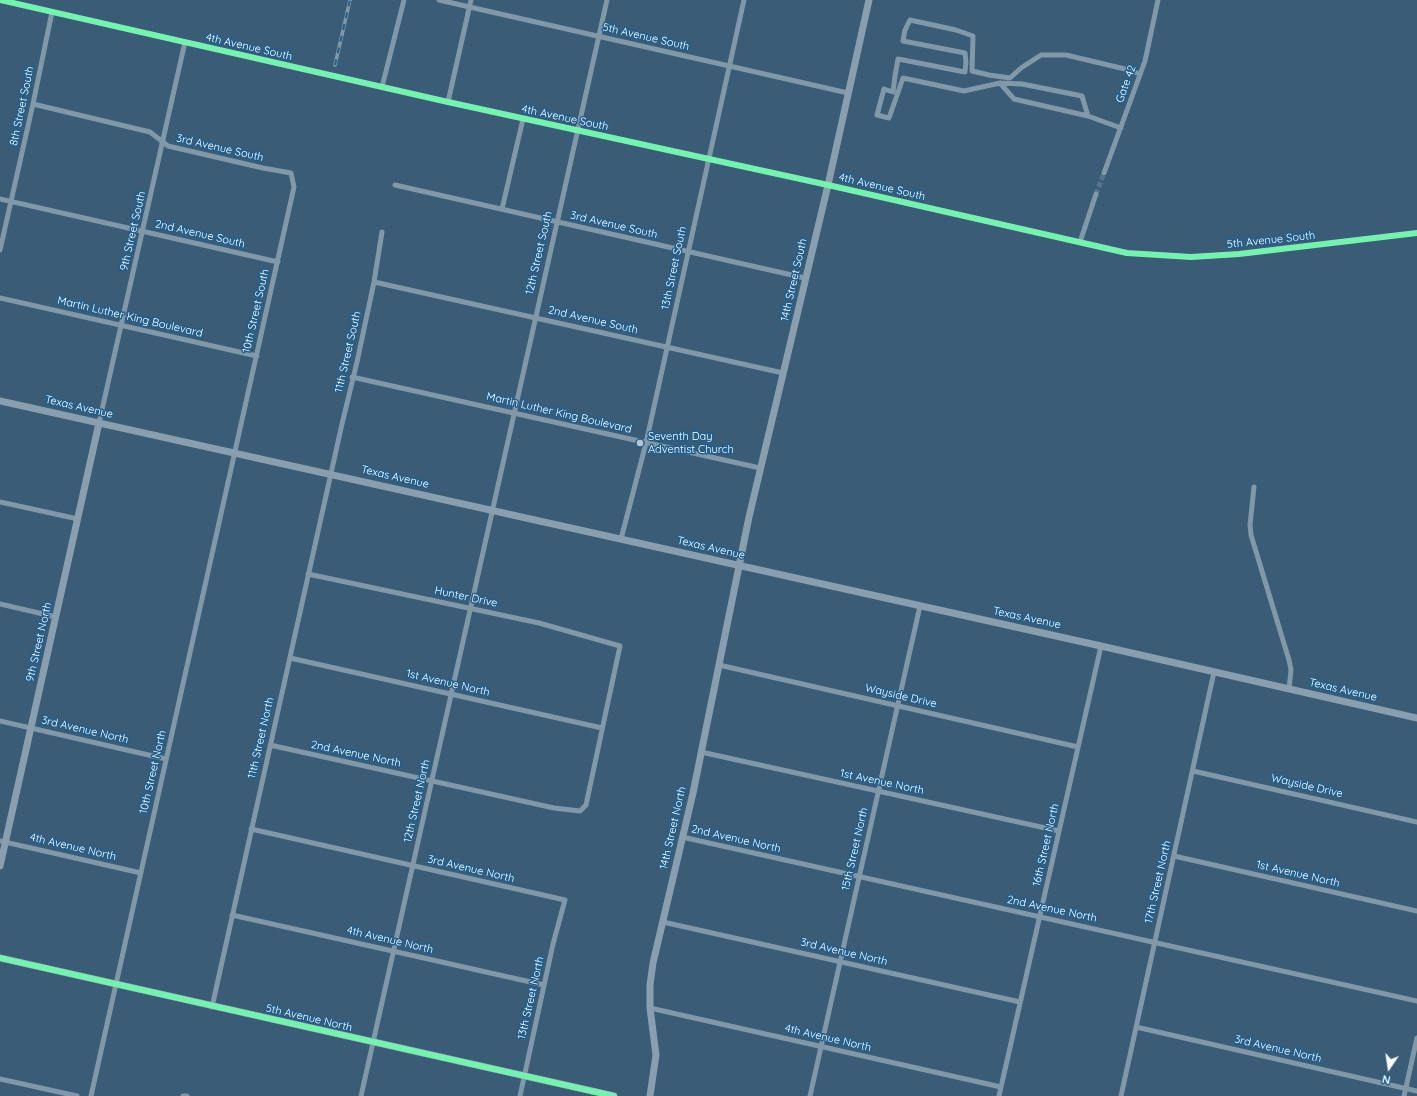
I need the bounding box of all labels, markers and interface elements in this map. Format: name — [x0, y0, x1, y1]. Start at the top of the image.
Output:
street label: 5th Avenue South — [601, 21, 691, 53]
street label: 4th Avenue South — [204, 31, 294, 63]
street label: Gate 42 — [1113, 63, 1139, 105]
street label: 8th Street South — [7, 65, 37, 147]
street label: 4th Avenue South — [520, 102, 610, 134]
street label: 3rd Avenue South — [175, 132, 265, 164]
street label: 4th Avenue South — [837, 171, 927, 203]
street label: 9th Street South — [117, 190, 149, 272]
street label: 3rd Avenue South — [569, 209, 659, 241]
street label: 12th Street South — [523, 210, 555, 296]
street label: 2nd Avenue South — [154, 217, 246, 251]
street label: 13th Street South — [659, 225, 689, 311]
street label: 5th Avenue South — [1226, 229, 1316, 251]
street label: 14th Street South — [778, 237, 810, 323]
street label: 10th Street South — [240, 268, 272, 354]
street label: Martin Luther King Boulevard — [56, 294, 204, 340]
street label: 2nd Avenue South — [547, 303, 639, 337]
street label: 11th Street South — [332, 310, 364, 394]
street label: Martin Luther King Boulevard — [485, 390, 633, 436]
street label: Texas Avenue — [44, 393, 114, 421]
place label: Seventh Day Adventist Church — [648, 430, 734, 456]
marker: Seventh Day Adventist Church — [635, 438, 645, 448]
street label: Texas Avenue — [360, 463, 430, 491]
street label: Texas Avenue — [676, 534, 746, 562]
street label: Hunter Drive — [433, 584, 499, 610]
street label: 9th Street North — [23, 601, 55, 683]
street label: Texas Avenue — [992, 604, 1062, 632]
street label: 1st Avenue North — [405, 667, 491, 699]
street label: Texas Avenue — [1308, 676, 1378, 704]
street label: Wayside Drive — [864, 681, 938, 711]
street label: 11th Street North — [245, 696, 277, 780]
street label: 3rd Avenue North — [40, 714, 130, 746]
street label: 10th Street North — [137, 729, 169, 815]
street label: 2nd Avenue North — [310, 738, 402, 770]
street label: 12th Street North — [401, 758, 433, 844]
street label: 1st Avenue North — [839, 767, 925, 797]
street label: Wayside Drive — [1270, 771, 1344, 801]
street label: 14th Street North — [657, 785, 689, 871]
street label: 16th Street North — [1030, 802, 1062, 888]
street label: 15th Street North — [839, 806, 871, 892]
street label: 2nd Avenue North — [690, 822, 782, 856]
street label: 4th Avenue North — [29, 831, 117, 863]
street label: 17th Street North — [1142, 839, 1174, 925]
street label: 3rd Avenue North — [426, 853, 516, 885]
street label: 1st Avenue North — [1255, 858, 1341, 890]
street label: 2nd Avenue North — [1006, 893, 1098, 925]
street label: 4th Avenue North — [346, 924, 434, 956]
street label: 3rd Avenue North — [799, 936, 889, 968]
street label: 13th Street North — [515, 955, 547, 1041]
street label: 5th Avenue North — [264, 1002, 354, 1034]
street label: 4th Avenue North — [784, 1022, 872, 1054]
street label: 3rd Avenue North — [1233, 1033, 1323, 1065]
north arrow — [1369, 1048, 1409, 1088]
text: N — [1381, 1072, 1392, 1087]

